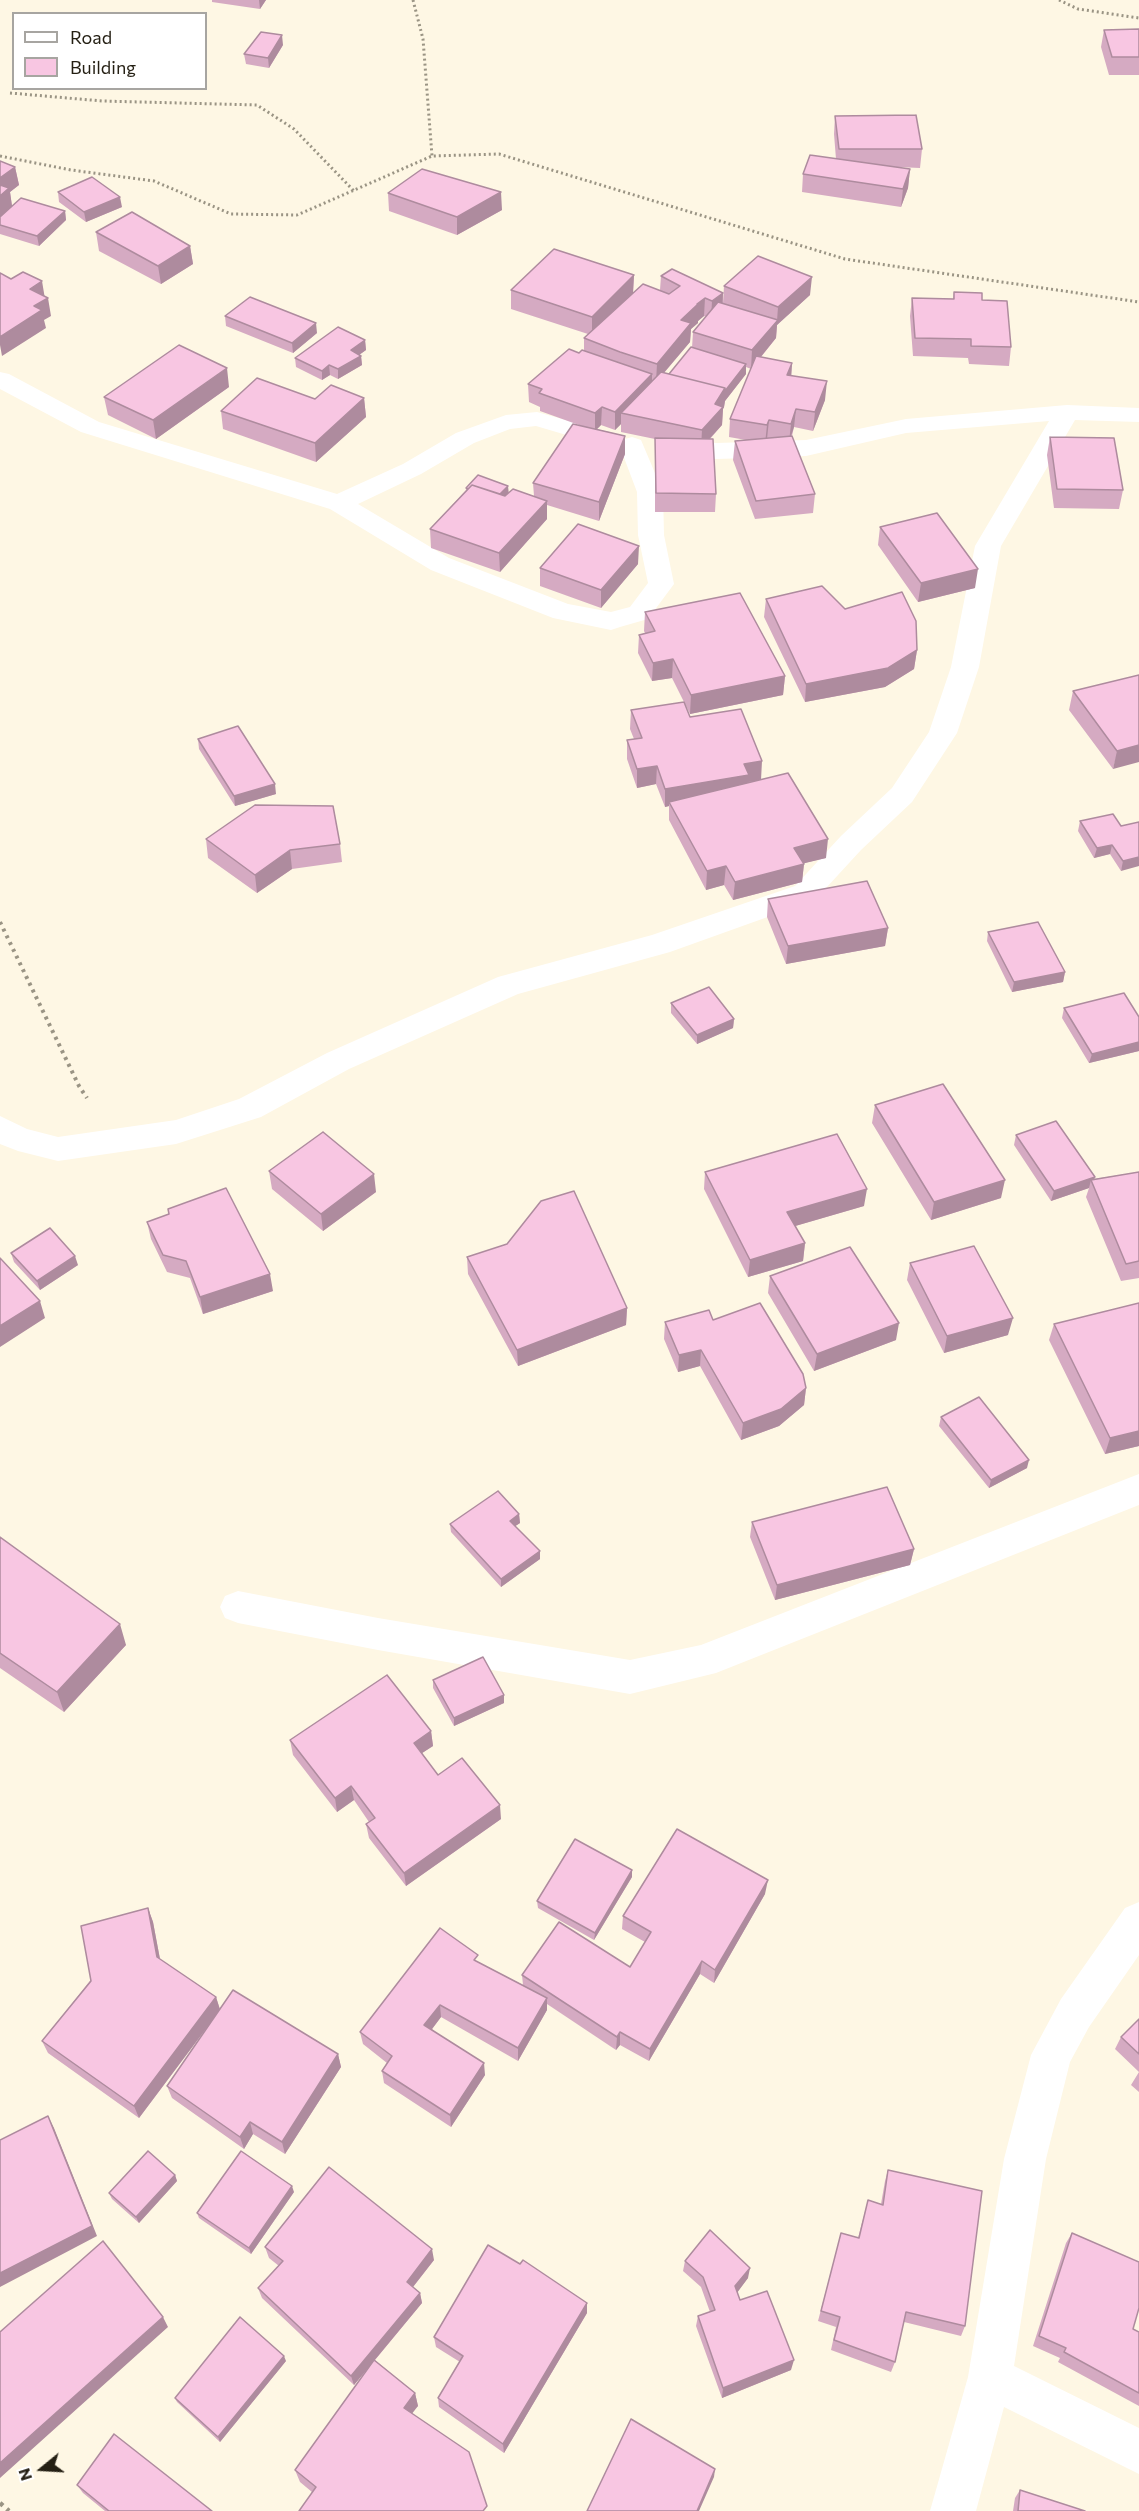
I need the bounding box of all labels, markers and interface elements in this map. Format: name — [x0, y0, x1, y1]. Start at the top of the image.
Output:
legend — [12, 12, 207, 90]
text: Road — [70, 26, 112, 48]
text: Building — [70, 56, 136, 78]
north arrow — [12, 2439, 72, 2499]
text: N — [14, 2466, 35, 2483]

